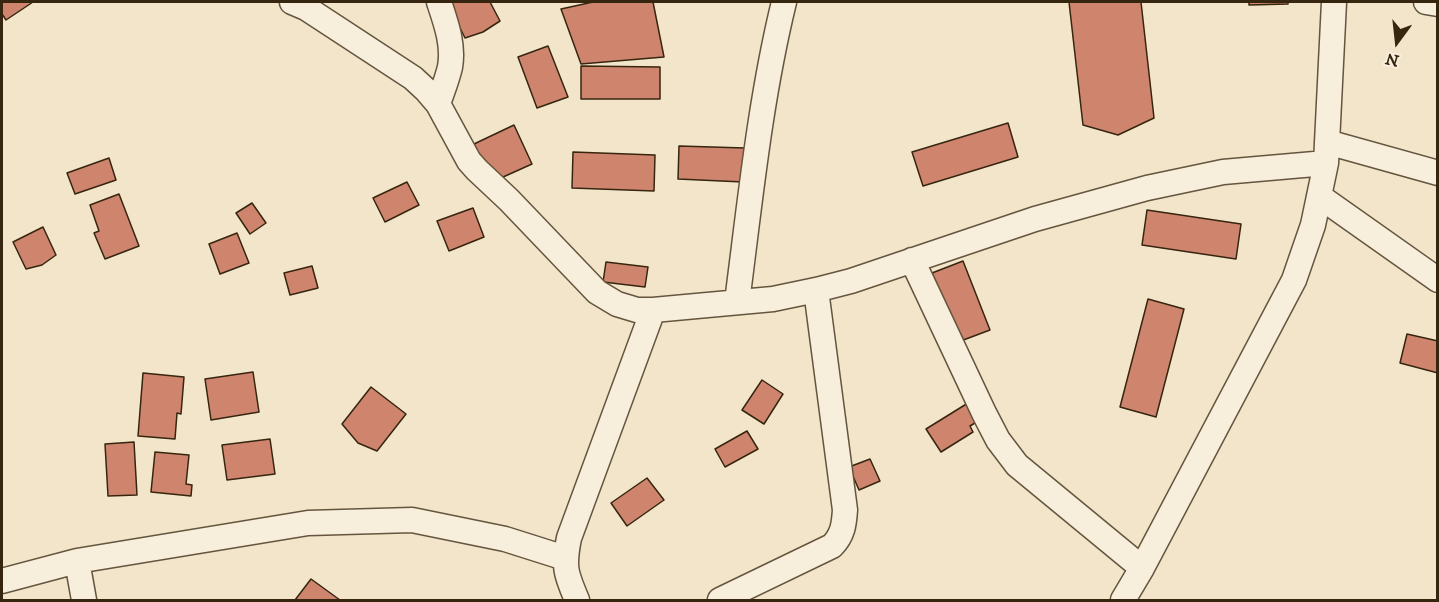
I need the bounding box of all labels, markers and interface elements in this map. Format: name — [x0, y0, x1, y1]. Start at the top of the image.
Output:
north arrow — [1367, 12, 1427, 72]
text: N — [1383, 48, 1401, 71]

